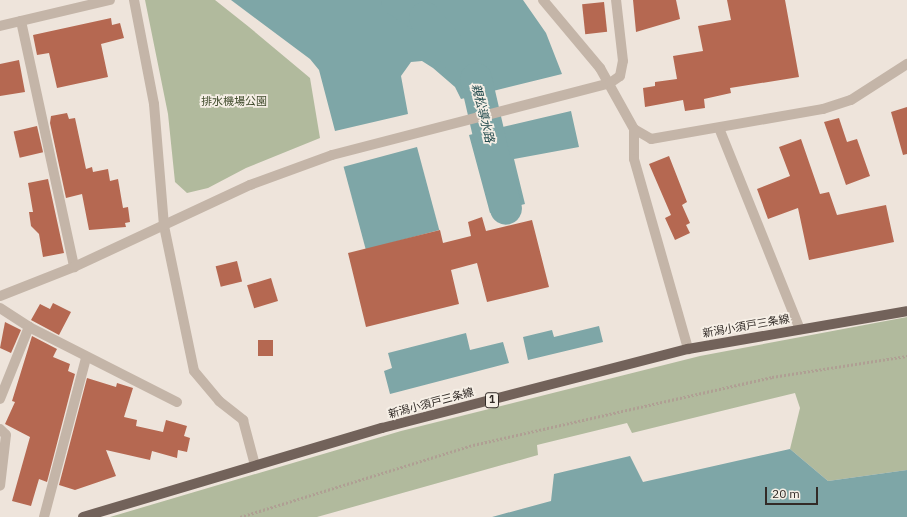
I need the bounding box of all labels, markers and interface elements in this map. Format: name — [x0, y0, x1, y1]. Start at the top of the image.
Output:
water label: 親松導水路 — [469, 82, 497, 144]
park label: 排水機場公園 — [201, 94, 267, 108]
street label: 新潟小須戸三条線 — [702, 312, 790, 340]
street label: 新潟小須戸三条線 — [387, 385, 475, 421]
road number: 1 — [485, 392, 499, 408]
scale bar — [767, 479, 820, 505]
text: 20 m — [772, 486, 800, 501]

